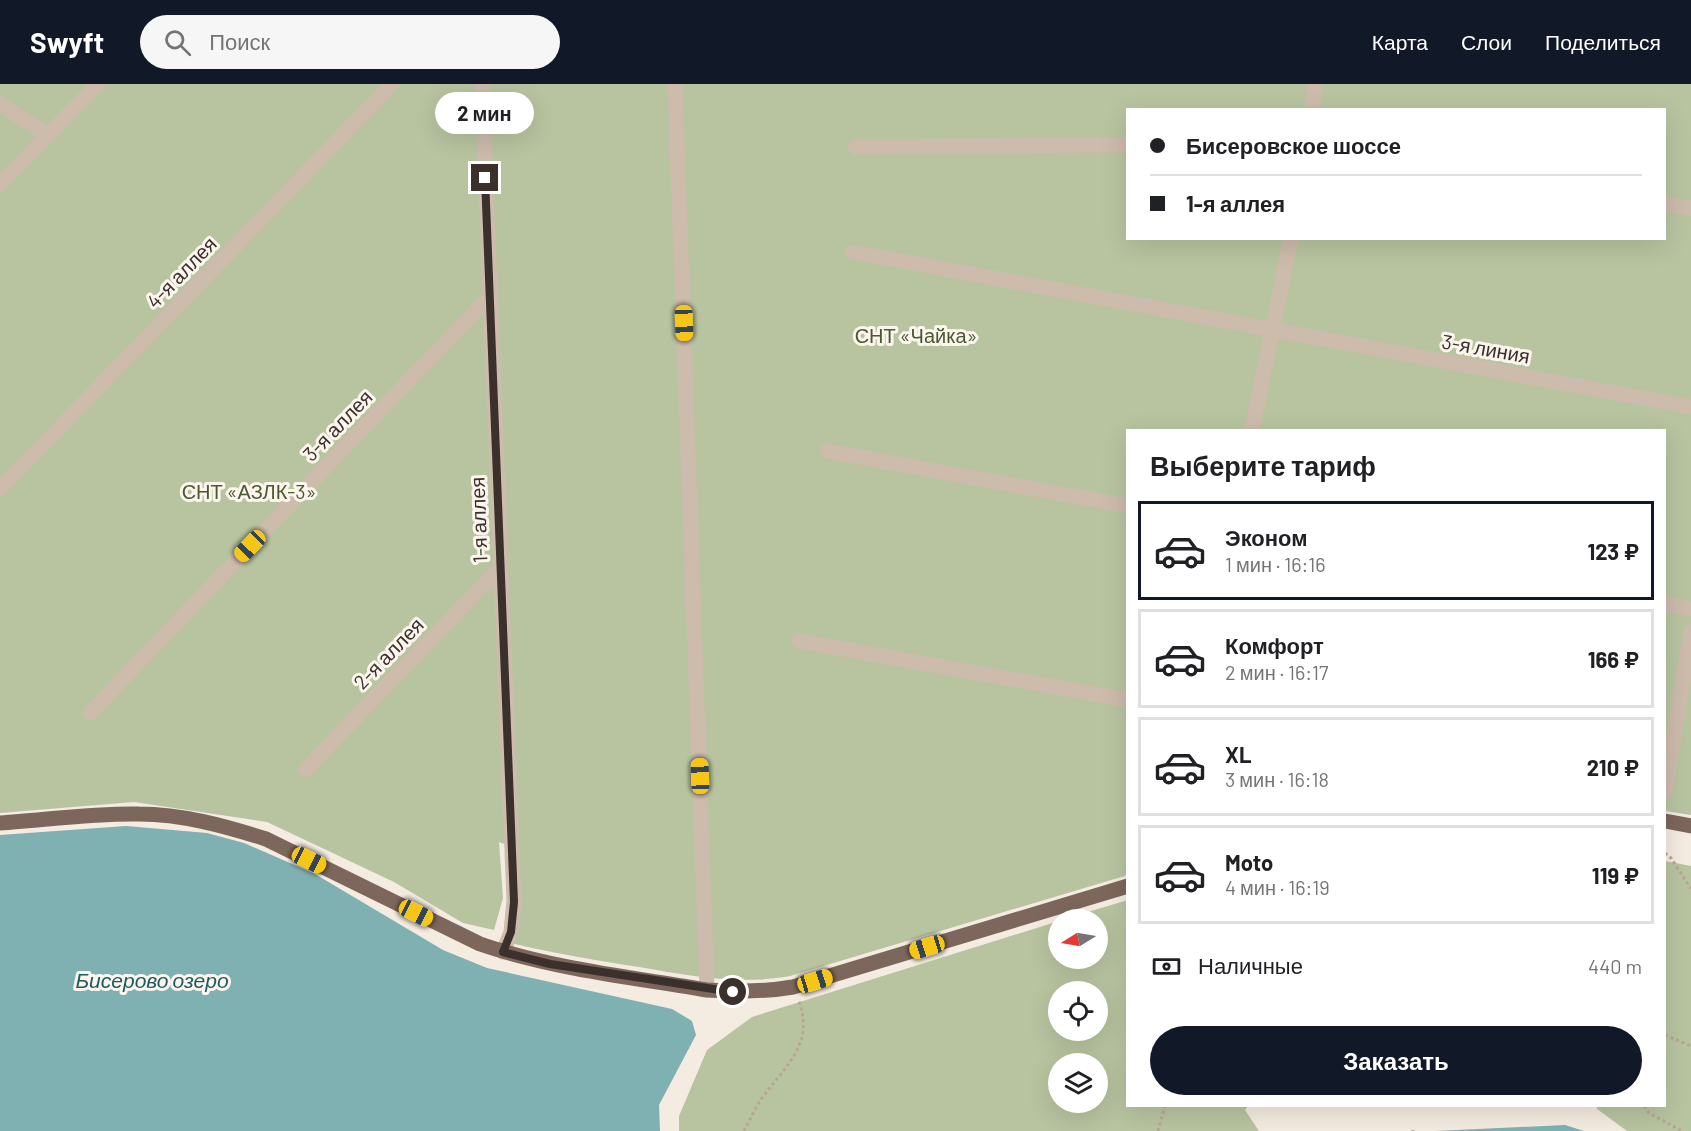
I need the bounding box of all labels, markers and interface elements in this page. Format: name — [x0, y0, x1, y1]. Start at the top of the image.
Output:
search box — [140, 15, 560, 69]
text: Swyft — [30, 25, 104, 59]
icon: search — [161, 26, 194, 59]
text: Поиск — [209, 28, 270, 54]
text: Карта — [1372, 29, 1428, 54]
text: Слои — [1461, 29, 1512, 54]
text: Поделиться — [1545, 29, 1661, 54]
callout: 2 мин — [436, 91, 534, 133]
text: 2 мин — [457, 101, 512, 125]
text: Бисеровское шоссе — [1186, 132, 1401, 158]
route end — [471, 164, 498, 191]
text: 1-я аллея — [1186, 190, 1285, 216]
street label: 4-я аллея — [141, 231, 221, 313]
car — [674, 305, 694, 341]
park label: СНТ «Чайка» — [855, 323, 977, 347]
street label: 3-я линия — [1440, 328, 1532, 368]
street label: 3-я аллея — [297, 384, 377, 466]
text: Выберите тариф — [1150, 449, 1376, 481]
street label: 1-я аллея — [465, 477, 491, 563]
park label: СНТ «АЗЛК-3» — [182, 479, 316, 503]
icon: car — [1153, 524, 1207, 578]
text: Эконом — [1225, 524, 1308, 550]
car — [231, 527, 269, 565]
text: 123 ₽ — [1587, 538, 1639, 564]
text: 1 мин · 16:16 — [1225, 552, 1326, 576]
street label: 2-я аллея — [348, 612, 428, 694]
icon: car — [1153, 632, 1207, 686]
text: Комфорт — [1225, 632, 1324, 658]
text: 166 ₽ — [1588, 646, 1639, 672]
text: 2 мин · 16:17 — [1225, 660, 1328, 684]
icon: car — [1153, 740, 1207, 794]
text: XL — [1225, 741, 1251, 767]
text: 210 ₽ — [1587, 754, 1639, 780]
car — [690, 758, 710, 794]
text: 3 мин · 16:18 — [1225, 767, 1329, 791]
car — [289, 844, 329, 876]
icon: car — [1153, 848, 1207, 902]
text: Moto — [1225, 849, 1273, 875]
text: 119 ₽ — [1592, 862, 1639, 888]
text: 4 мин · 16:19 — [1225, 875, 1330, 899]
car — [396, 897, 436, 929]
north arrow — [1048, 909, 1108, 969]
map controls — [1048, 909, 1108, 1113]
car — [907, 933, 947, 961]
icon: cash — [1150, 950, 1183, 983]
text: Наличные — [1198, 952, 1303, 978]
text: 440 m — [1588, 954, 1642, 978]
water label: Бисерово озеро — [75, 967, 229, 992]
car — [795, 967, 835, 995]
route start — [719, 978, 746, 1005]
button: locate — [1048, 981, 1108, 1041]
button: Заказать — [1150, 1026, 1642, 1095]
button: layers — [1048, 1053, 1108, 1113]

